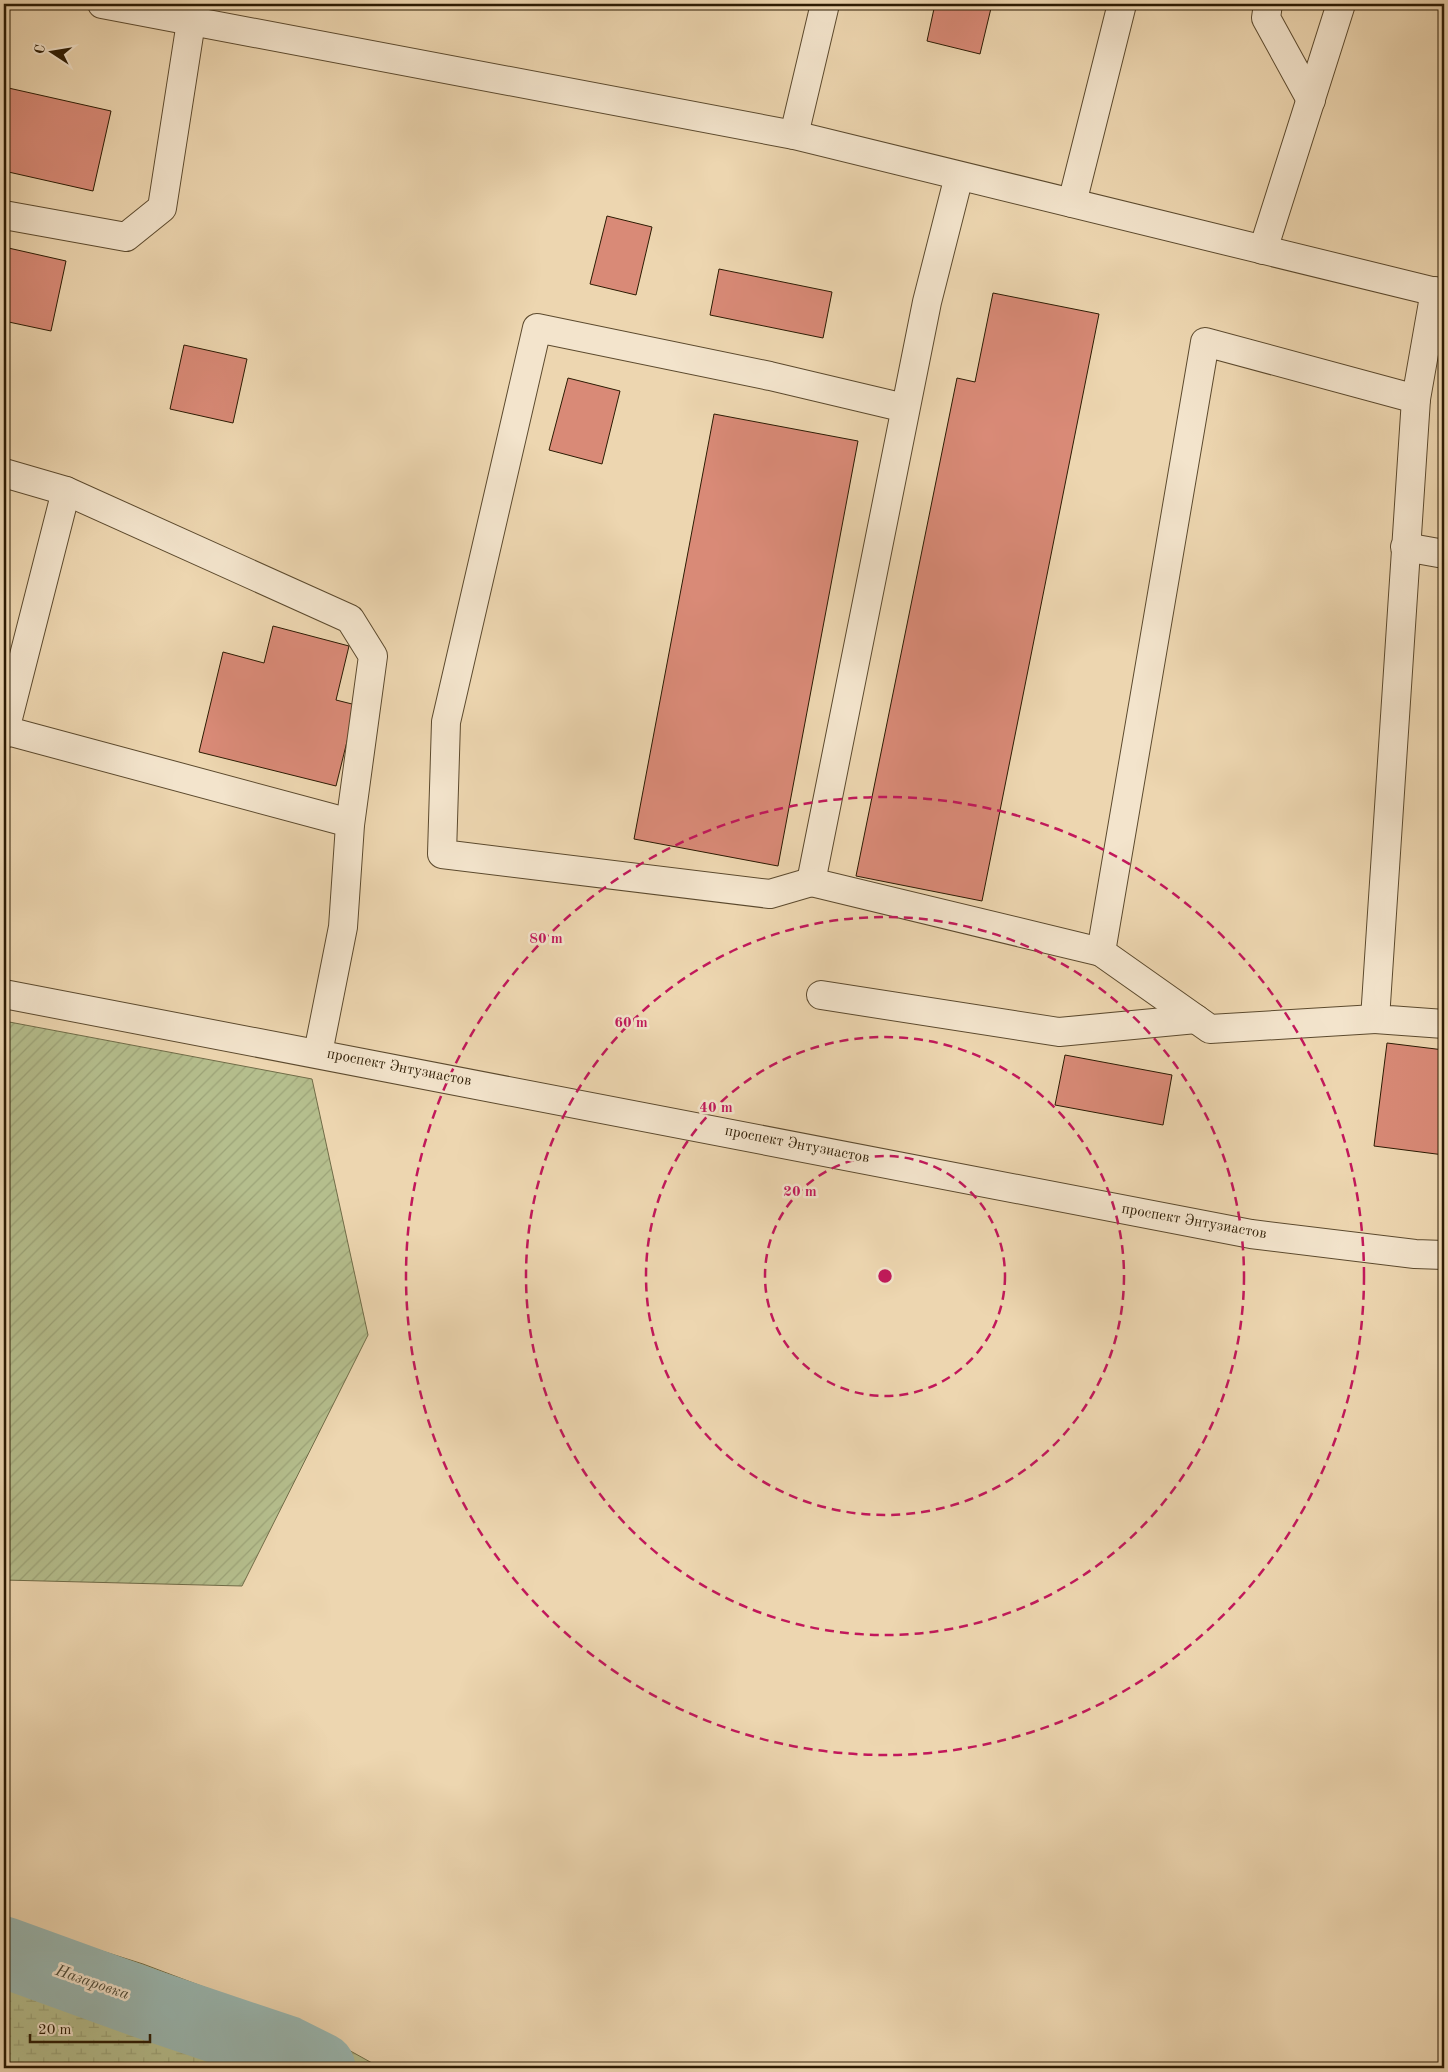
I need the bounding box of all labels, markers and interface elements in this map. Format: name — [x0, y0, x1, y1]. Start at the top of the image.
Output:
north arrow — [28, 28, 78, 78]
text: С — [32, 44, 48, 55]
text: 80 m — [529, 932, 563, 947]
text: 60 m — [614, 1016, 648, 1031]
street label: проспект Энтузиастов — [325, 1047, 473, 1089]
text: 40 m — [699, 1101, 733, 1116]
street label: проспект Энтузиастов — [723, 1124, 871, 1166]
text: 20 m — [783, 1185, 817, 1200]
street label: проспект Энтузиастов — [1120, 1202, 1268, 1242]
centre of rings — [876, 1267, 894, 1285]
water label: Назаровка — [52, 1963, 131, 2003]
scale bar — [30, 2012, 150, 2044]
text: 20 m — [38, 2023, 72, 2038]

